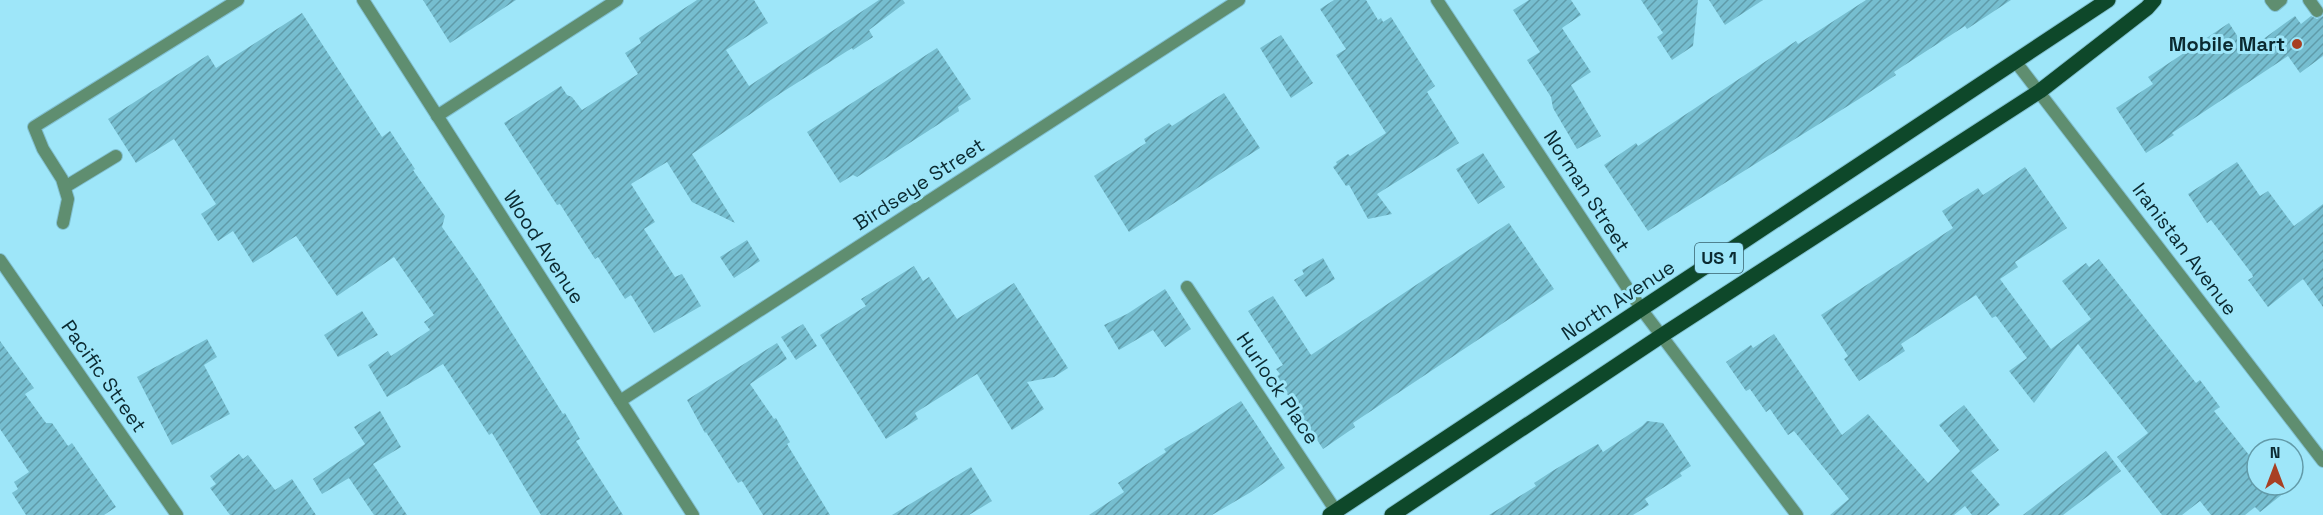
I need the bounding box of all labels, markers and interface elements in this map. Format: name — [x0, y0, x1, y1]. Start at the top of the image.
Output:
place label: Mobile Mart — [2169, 31, 2285, 57]
marker: Mobile Mart — [2290, 37, 2304, 51]
street label: Norman Street — [1538, 125, 1636, 257]
street label: Birdseye Street — [849, 132, 989, 236]
street label: Iranistan Avenue — [2127, 177, 2243, 321]
street label: Wood Avenue — [498, 185, 590, 309]
road number: US 1 — [1695, 243, 1743, 273]
street label: North Avenue — [1556, 254, 1680, 346]
street label: Pacific Street — [56, 315, 152, 437]
street label: Hurlock Place — [1231, 327, 1325, 449]
north arrow — [2245, 437, 2305, 497]
text: N — [2270, 442, 2280, 463]

